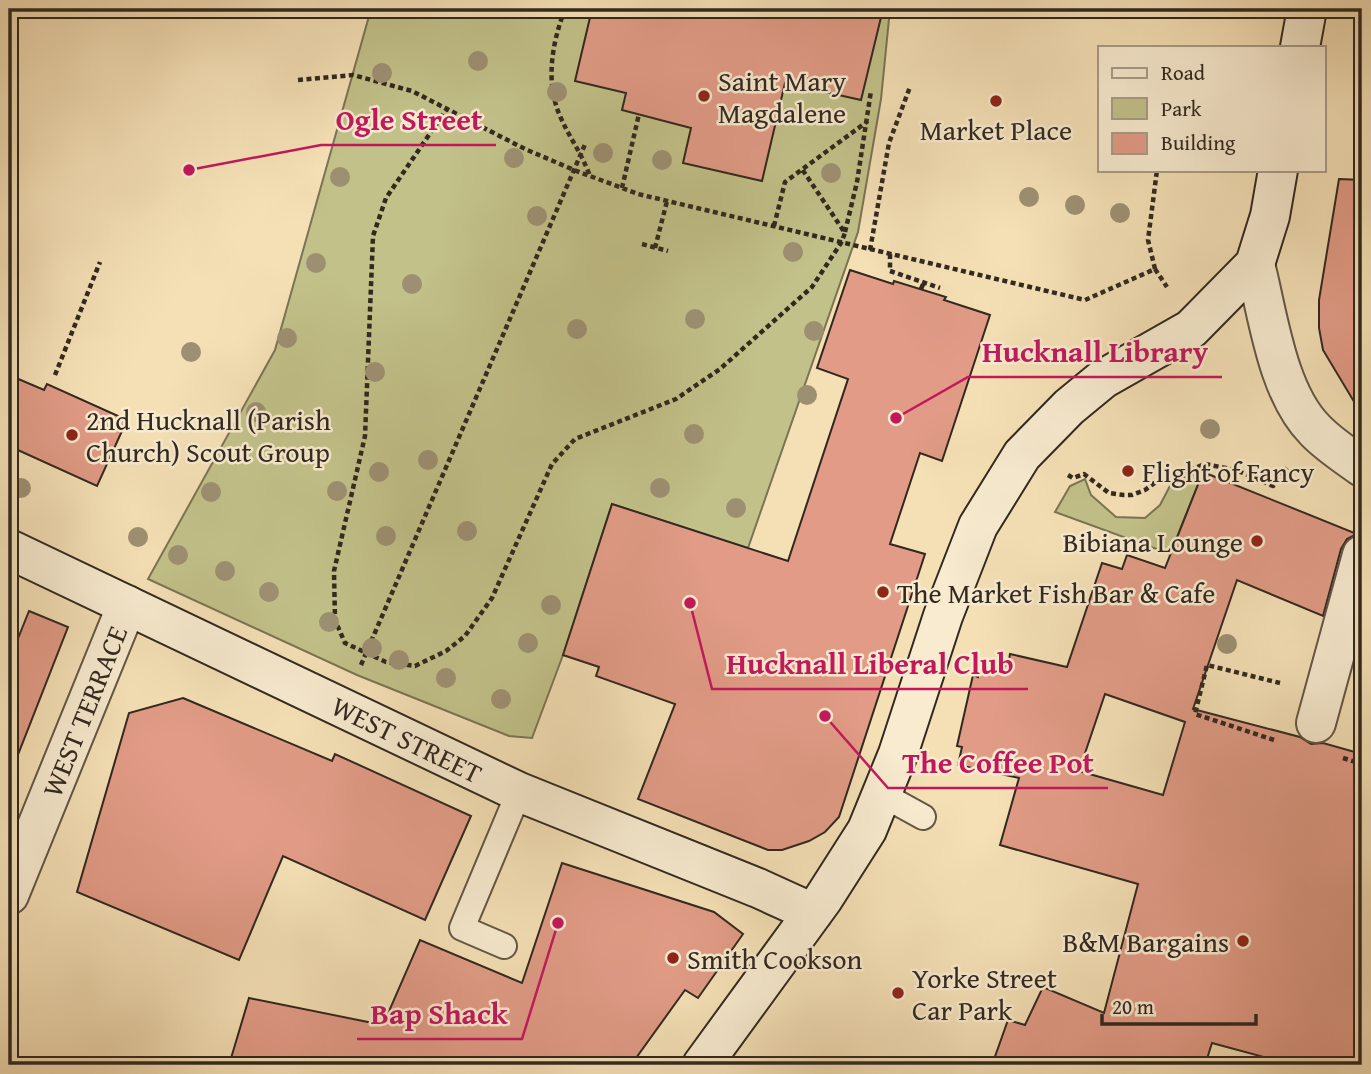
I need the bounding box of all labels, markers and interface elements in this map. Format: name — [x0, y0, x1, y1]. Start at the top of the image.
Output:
legend — [1098, 46, 1326, 172]
text: Road — [1161, 57, 1206, 88]
place label: Saint Mary Magdalene — [718, 60, 846, 133]
marker: Saint Mary Magdalene — [696, 88, 712, 104]
marker: Market Place — [988, 93, 1004, 109]
text: Park — [1161, 93, 1202, 124]
callout: Ogle Street — [321, 94, 496, 145]
text: Ogle Street — [336, 97, 483, 141]
place label: Market Place — [920, 109, 1072, 150]
text: Building — [1161, 127, 1236, 158]
callout: Hucknall Library — [968, 326, 1222, 377]
text: Hucknall Library — [982, 329, 1209, 373]
place label: 2nd Hucknall (Parish Church) Scout Group — [86, 399, 331, 472]
marker: 2nd Hucknall (Parish Church) Scout Group — [64, 427, 80, 443]
place label: Flight of Fancy — [1142, 451, 1314, 492]
marker: Flight of Fancy — [1120, 463, 1136, 479]
place label: Bibiana Lounge — [1063, 521, 1243, 562]
marker: Bibiana Lounge — [1249, 533, 1265, 549]
place label: The Market Fish Bar & Cafe — [897, 572, 1215, 613]
marker: The Market Fish Bar & Cafe — [875, 584, 891, 600]
street label: WEST TERRACE — [31, 619, 137, 803]
callout: Hucknall Liberal Club — [712, 638, 1028, 689]
text: Hucknall Liberal Club — [726, 641, 1014, 685]
street label: WEST STREET — [325, 685, 490, 793]
callout: The Coffee Pot — [888, 737, 1108, 788]
text: The Coffee Pot — [902, 740, 1094, 784]
place label: B&M Bargains — [1063, 921, 1229, 962]
marker: B&M Bargains — [1235, 933, 1251, 949]
place label: Smith Cookson — [687, 938, 863, 979]
marker: Smith Cookson — [665, 950, 681, 966]
place label: Yorke Street Car Park — [912, 957, 1057, 1030]
scale bar — [1102, 983, 1256, 1027]
marker: Yorke Street Car Park — [890, 985, 906, 1001]
callout: Bap Shack — [357, 988, 522, 1039]
text: Bap Shack — [371, 991, 508, 1035]
text: 20 m — [1112, 991, 1154, 1022]

